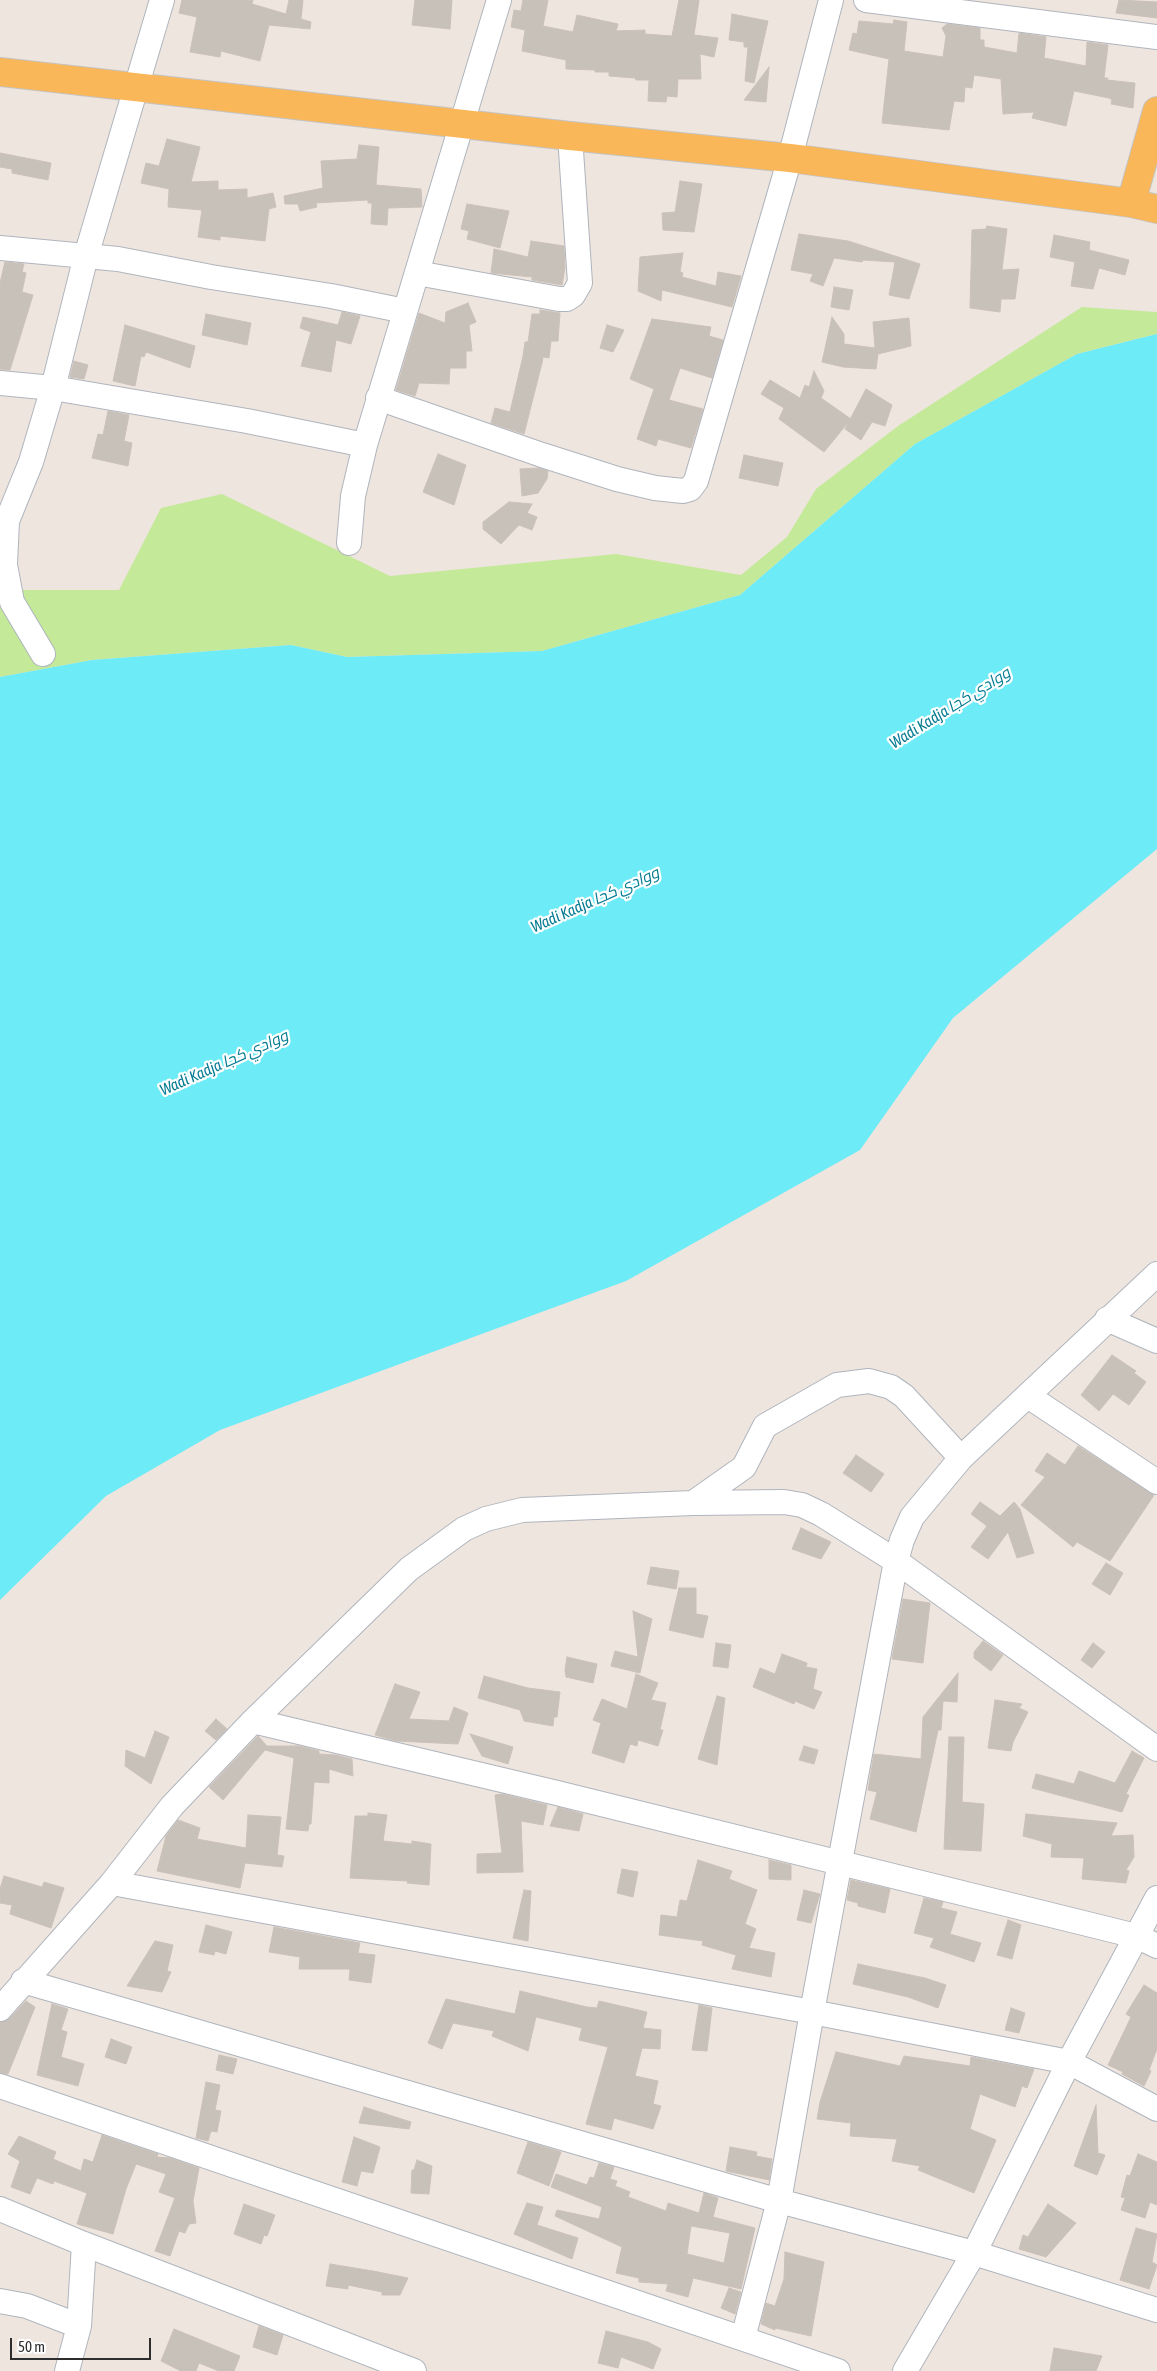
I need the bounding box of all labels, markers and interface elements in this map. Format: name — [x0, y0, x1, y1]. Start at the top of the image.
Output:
water label: Wadi Kadja ووادي كجا — [886, 663, 1014, 753]
water label: Wadi Kadja ووادي كجا — [528, 863, 662, 937]
water label: Wadi Kadja ووادي كجا — [157, 1026, 291, 1100]
scale bar — [12, 2328, 154, 2360]
text: 50 m — [18, 2338, 45, 2355]

